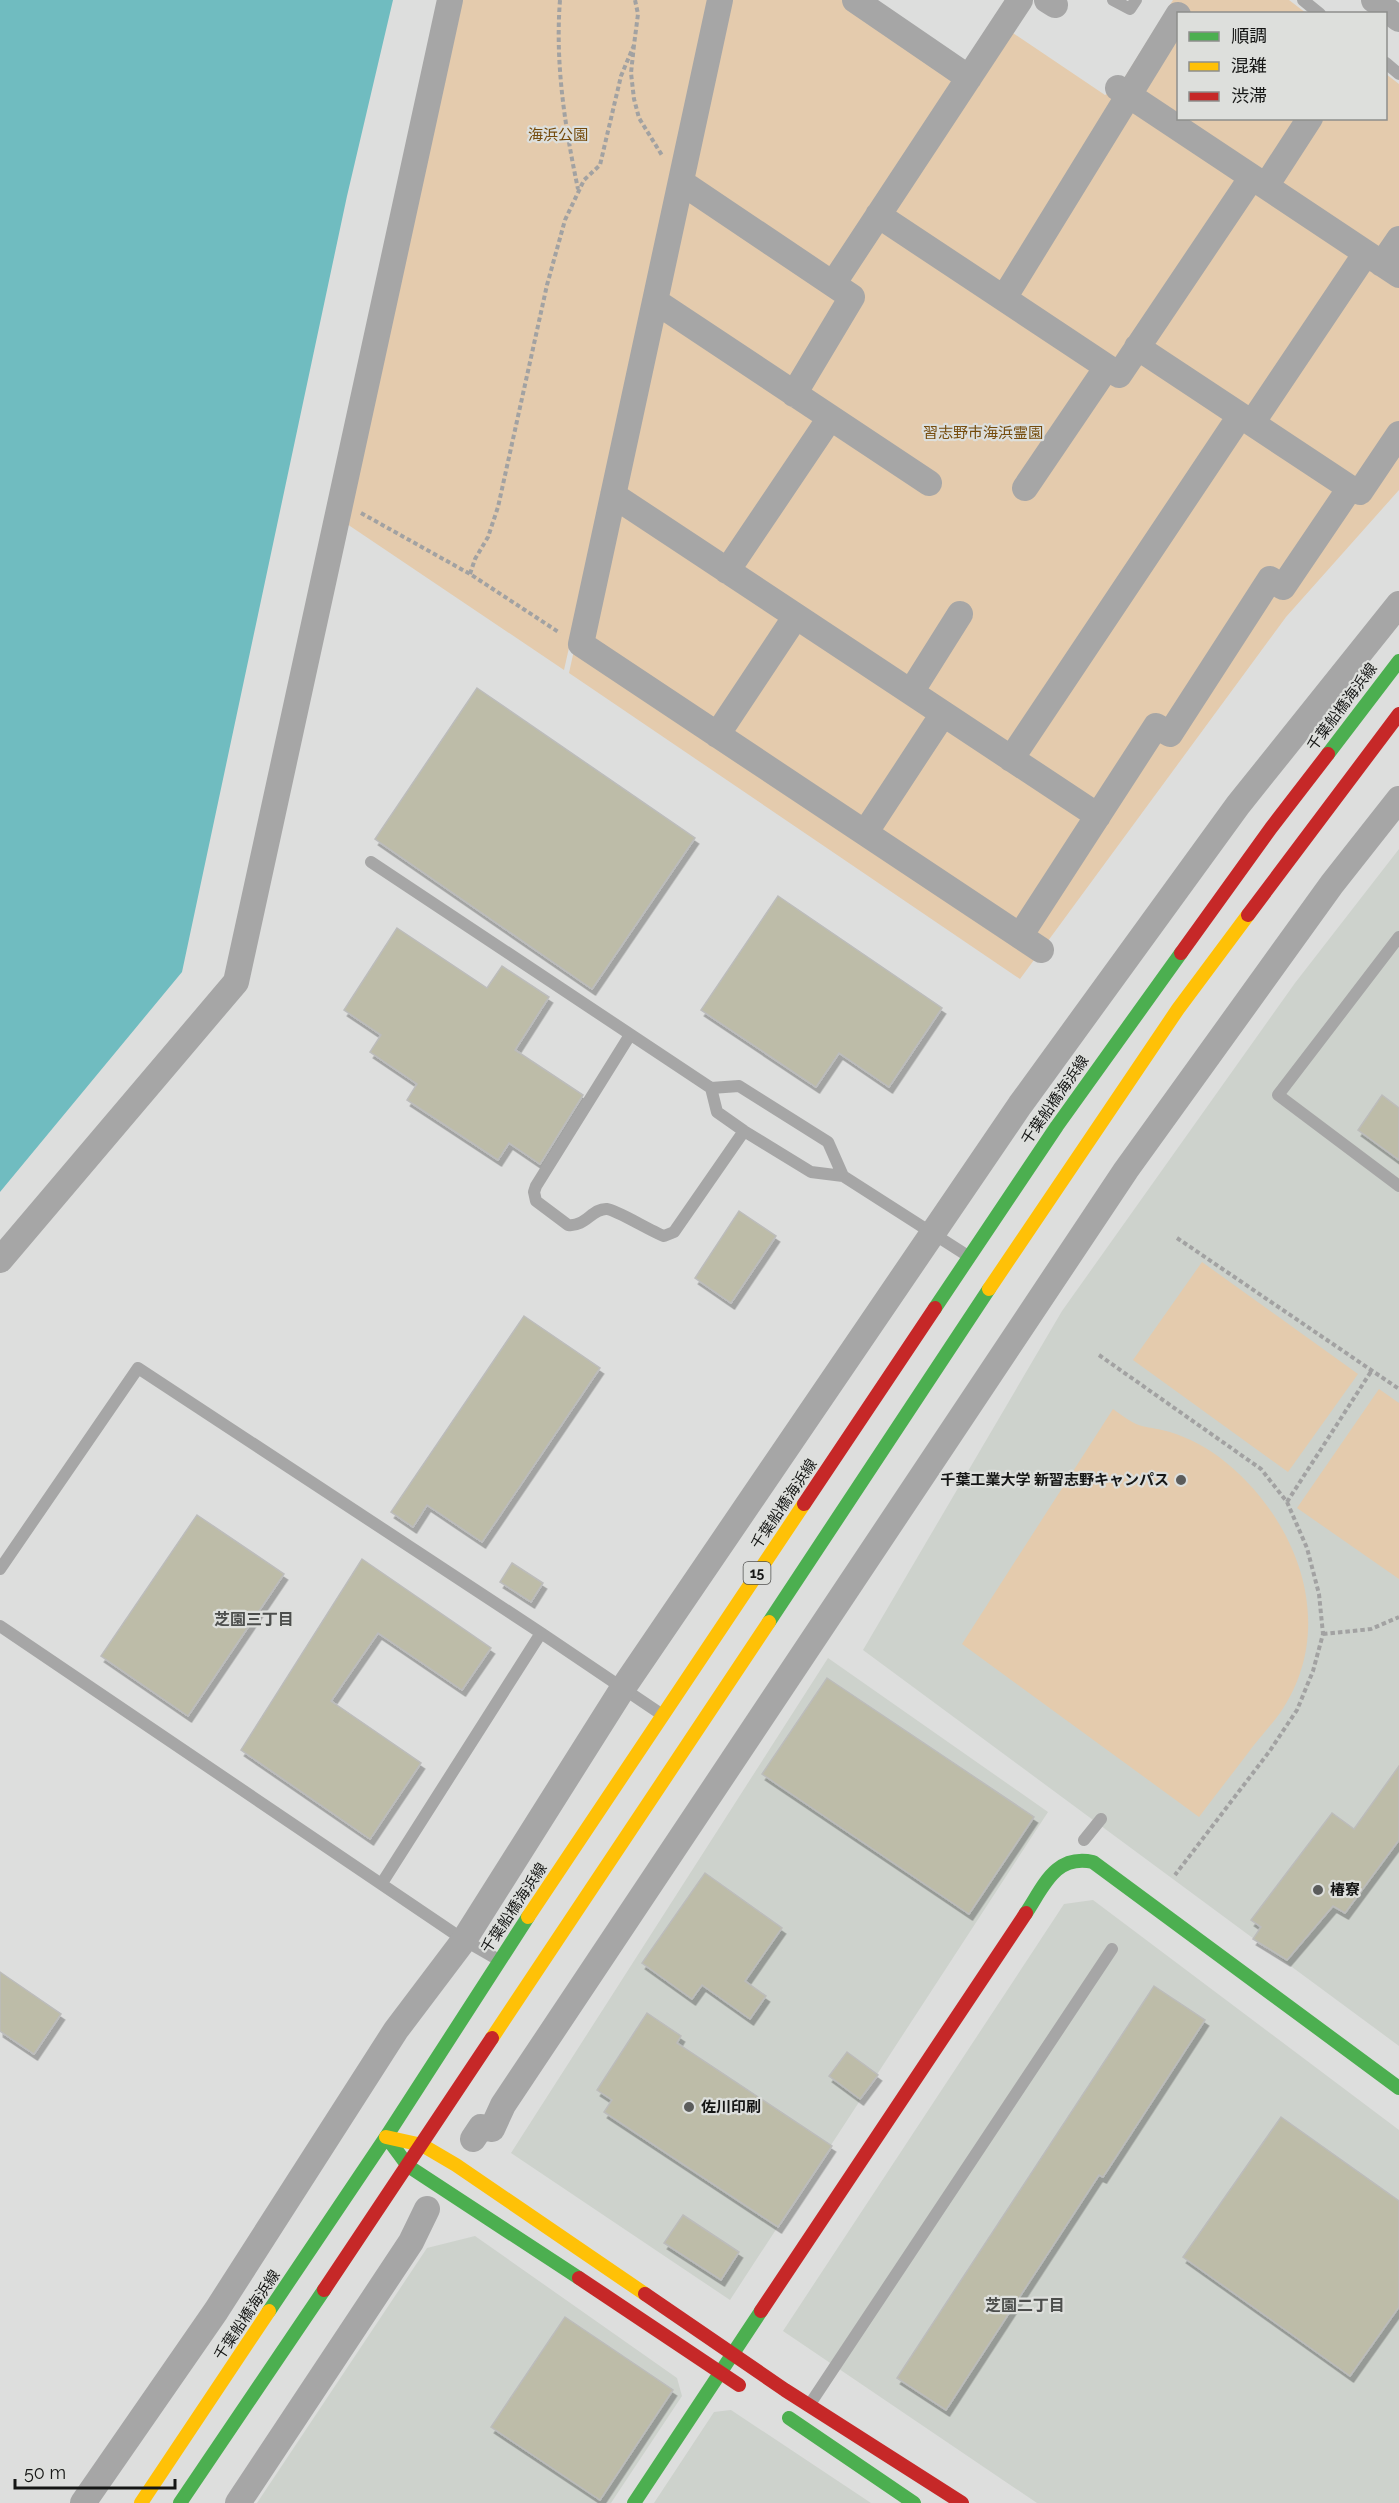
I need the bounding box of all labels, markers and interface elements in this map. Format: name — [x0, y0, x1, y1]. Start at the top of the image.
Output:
legend — [1177, 12, 1387, 120]
text: 順調 — [1231, 25, 1267, 46]
text: 混雑 — [1231, 55, 1267, 76]
text: 渋滞 — [1231, 85, 1267, 106]
park label: 海浜公園 — [528, 126, 588, 144]
park label: 習志野市海浜霊園 — [923, 424, 1043, 442]
street label: 千葉船橋海浜線 — [1303, 660, 1381, 754]
street label: 千葉船橋海浜線 — [1018, 1052, 1092, 1148]
street label: 千葉船橋海浜線 — [747, 1455, 821, 1553]
place label: 千葉工業大学 新習志野キャンパス — [940, 1471, 1169, 1489]
marker: 千葉工業大学 新習志野キャンパス — [1174, 1473, 1188, 1487]
road number: 15 — [744, 1562, 771, 1584]
district label: 芝園三丁目 — [214, 1610, 294, 1629]
street label: 千葉船橋海浜線 — [477, 1859, 551, 1957]
place label: 椿寮 — [1330, 1881, 1360, 1899]
marker: 椿寮 — [1311, 1883, 1325, 1897]
place label: 佐川印刷 — [701, 2098, 761, 2116]
marker: 佐川印刷 — [682, 2100, 696, 2114]
street label: 千葉船橋海浜線 — [210, 2266, 284, 2364]
district label: 芝園二丁目 — [985, 2296, 1065, 2315]
scale bar — [15, 2452, 176, 2490]
text: 50 m — [24, 2462, 66, 2483]

